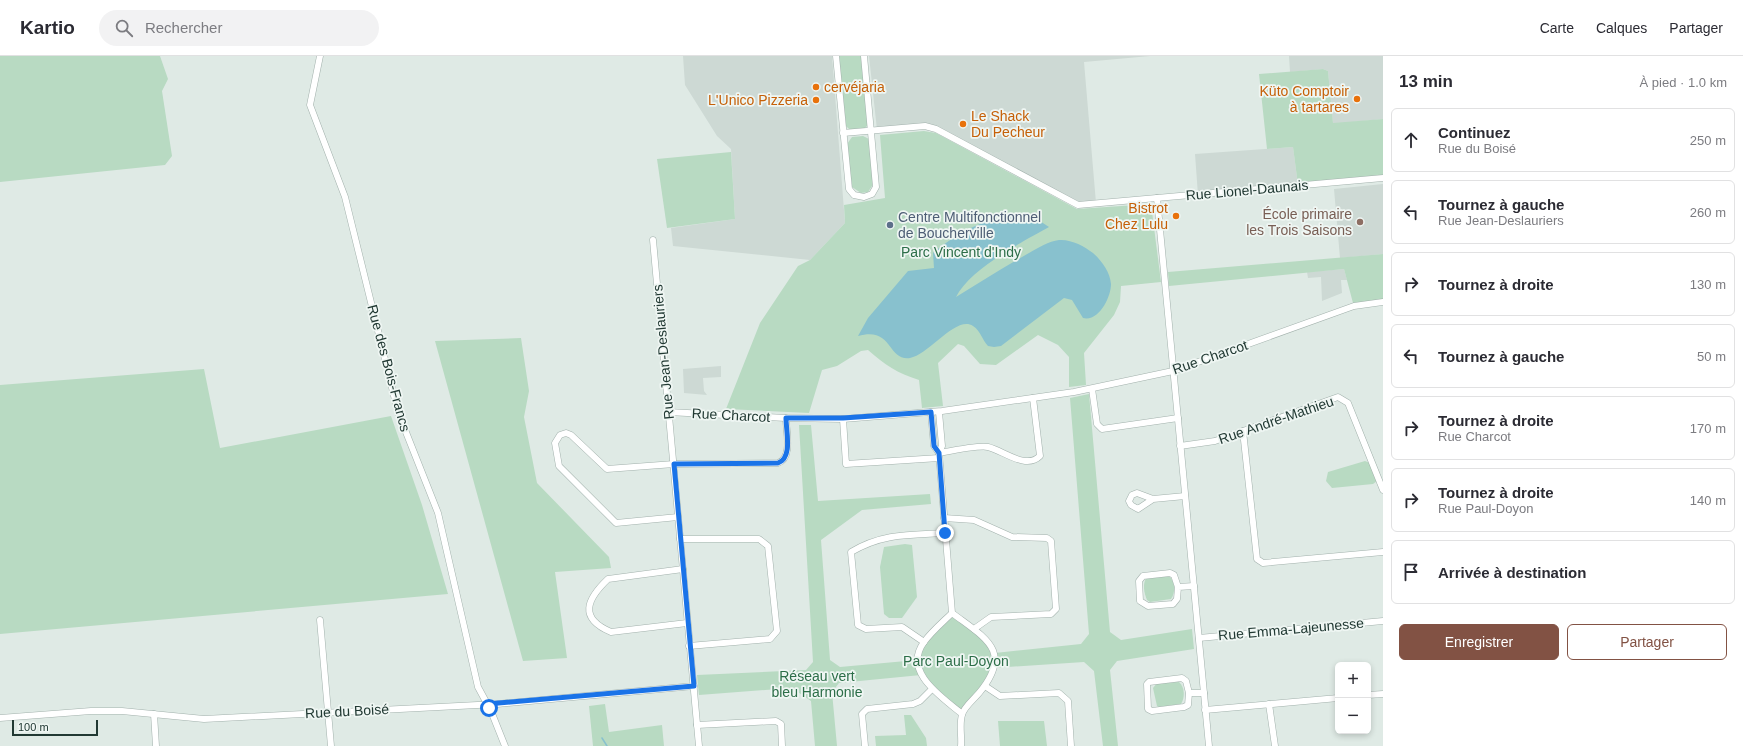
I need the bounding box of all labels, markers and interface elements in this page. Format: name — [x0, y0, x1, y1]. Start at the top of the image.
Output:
search box — [99, 10, 379, 46]
text: Kartio — [20, 17, 75, 38]
icon: search — [113, 17, 135, 39]
text: Rechercher — [145, 19, 222, 36]
text: Carte — [1540, 20, 1574, 36]
text: Calques — [1596, 20, 1647, 36]
text: Partager — [1669, 20, 1723, 36]
text: 13 min — [1399, 72, 1453, 91]
text: À pied · 1.0 km — [1640, 75, 1727, 90]
place label: cervéjaria — [824, 79, 885, 95]
marker: cervéjaria — [811, 82, 821, 92]
place label: Küto Comptoir à tartares — [1260, 83, 1349, 115]
place label: L'Unico Pizzeria — [708, 92, 808, 108]
marker: Küto Comptoir à tartares — [1352, 94, 1362, 104]
marker: L'Unico Pizzeria — [811, 95, 821, 105]
place label: Le Shack Du Pecheur — [971, 108, 1045, 140]
marker: Le Shack Du Pecheur — [958, 119, 968, 129]
text: Continuez — [1438, 124, 1511, 141]
icon: ahead — [1400, 129, 1422, 151]
text: 250 m — [1690, 133, 1726, 148]
text: Rue du Boisé — [1438, 141, 1516, 156]
street label: Rue Lionel-Daunais — [1185, 177, 1309, 203]
text: Tournez à gauche — [1438, 196, 1564, 213]
place label: Bistrot Chez Lulu — [1105, 200, 1168, 232]
icon: left — [1400, 201, 1422, 223]
text: 260 m — [1690, 205, 1726, 220]
place label: École primaire les Trois Saisons — [1246, 206, 1352, 238]
place label: Centre Multifonctionnel de Boucherville — [898, 209, 1041, 241]
marker: Bistrot Chez Lulu — [1171, 211, 1181, 221]
text: Rue Jean-Deslauriers — [1438, 213, 1564, 228]
marker: École primaire les Trois Saisons — [1355, 217, 1365, 227]
marker: Centre Multifonctionnel de Boucherville — [885, 220, 895, 230]
park label: Parc Vincent d'Indy — [901, 244, 1021, 260]
icon: right — [1400, 273, 1422, 295]
text: Tournez à droite — [1438, 276, 1554, 293]
text: 130 m — [1690, 277, 1726, 292]
street label: Rue Jean-Deslauriers — [649, 284, 677, 420]
street label: Rue des Bois-Francs — [364, 303, 414, 433]
street label: Rue Charcot — [1170, 337, 1250, 377]
icon: left — [1400, 345, 1422, 367]
text: Tournez à gauche — [1438, 348, 1564, 365]
text: 50 m — [1697, 349, 1726, 364]
street label: Rue André-Mathieu — [1216, 393, 1336, 447]
street label: Rue Charcot — [691, 405, 771, 425]
text: Tournez à droite — [1438, 412, 1554, 429]
icon: right — [1400, 417, 1422, 439]
text: 170 m — [1690, 421, 1726, 436]
text: Rue Charcot — [1438, 429, 1511, 444]
text: Tournez à droite — [1438, 484, 1554, 501]
icon: right — [1400, 489, 1422, 511]
text: 140 m — [1690, 493, 1726, 508]
text: Rue Paul-Doyon — [1438, 501, 1533, 516]
route end — [936, 524, 954, 542]
icon: arrive — [1400, 561, 1422, 583]
text: Arrivée à destination — [1438, 564, 1586, 581]
street label: Rue Emma-Lajeunesse — [1217, 615, 1365, 643]
button: Enregistrer — [1399, 624, 1559, 660]
button: Partager — [1567, 624, 1727, 660]
park label: Parc Paul-Doyon — [903, 653, 1009, 669]
map controls — [1335, 662, 1371, 734]
button: + — [1335, 662, 1371, 698]
park label: Réseau vert bleu Harmonie — [771, 668, 863, 700]
button: − — [1335, 698, 1371, 734]
route start — [480, 699, 498, 717]
street label: Rue du Boisé — [305, 701, 390, 721]
scale bar — [12, 718, 98, 737]
text: 100 m — [18, 721, 49, 733]

